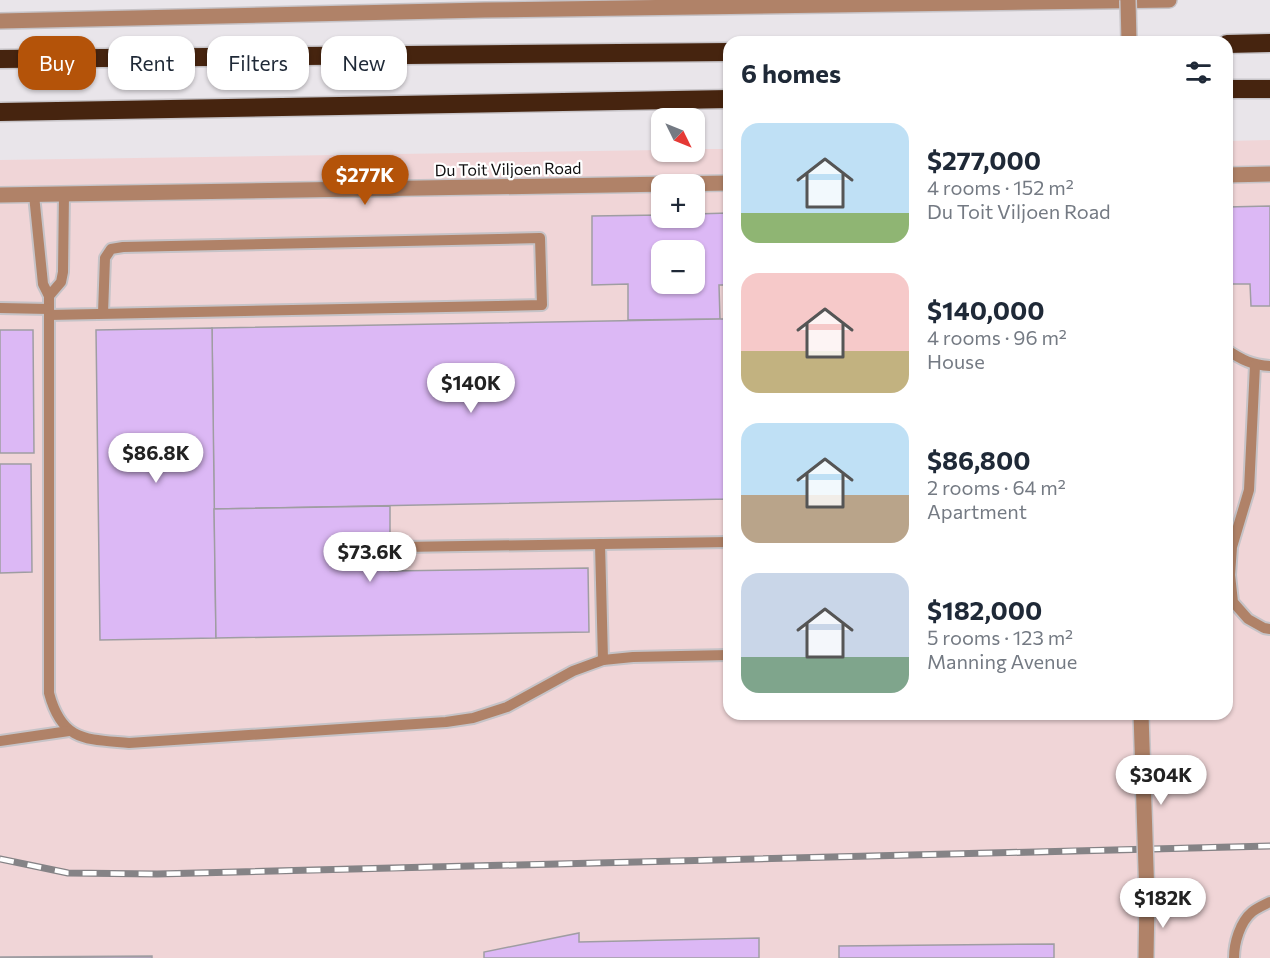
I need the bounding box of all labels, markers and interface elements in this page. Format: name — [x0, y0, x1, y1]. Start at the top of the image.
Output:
chip: Buy — [18, 36, 96, 90]
chip: Rent — [108, 36, 195, 90]
chip: Filters — [207, 36, 309, 90]
chip: New — [321, 36, 407, 90]
icon: filters — [1182, 56, 1215, 89]
text: 6 homes — [741, 57, 841, 88]
north arrow — [651, 108, 705, 162]
map controls — [651, 108, 705, 294]
text: $277,000 — [927, 144, 1041, 175]
icon: home — [789, 147, 861, 219]
pin: $277K — [323, 155, 407, 206]
street label: Du Toit Viljoen Road — [434, 158, 582, 179]
text: $277K — [336, 162, 394, 186]
button: + — [651, 174, 705, 228]
text: 4 rooms · 152 m² — [927, 175, 1074, 199]
text: Du Toit Viljoen Road — [927, 199, 1111, 223]
button: − — [651, 240, 705, 294]
text: $140,000 — [927, 294, 1045, 325]
icon: home — [789, 297, 861, 369]
text: 4 rooms · 96 m² — [927, 325, 1067, 349]
text: House — [927, 349, 985, 373]
pin: $140K — [429, 363, 513, 414]
text: $140K — [441, 370, 501, 394]
pin: $86.8K — [107, 433, 205, 484]
text: $86.8K — [122, 440, 190, 464]
text: $86,800 — [927, 444, 1030, 475]
icon: home — [789, 447, 861, 519]
text: 2 rooms · 64 m² — [927, 475, 1066, 499]
text: Apartment — [927, 499, 1027, 523]
pin: $73.6K — [321, 532, 419, 583]
text: $73.6K — [337, 539, 403, 563]
text: $182,000 — [927, 594, 1042, 625]
icon: home — [789, 597, 861, 669]
text: 5 rooms · 123 m² — [927, 625, 1073, 649]
text: Manning Avenue — [927, 649, 1077, 673]
pin: $304K — [1119, 755, 1203, 806]
text: $304K — [1130, 762, 1192, 786]
pin: $182K — [1121, 878, 1205, 929]
text: $182K — [1134, 885, 1192, 909]

